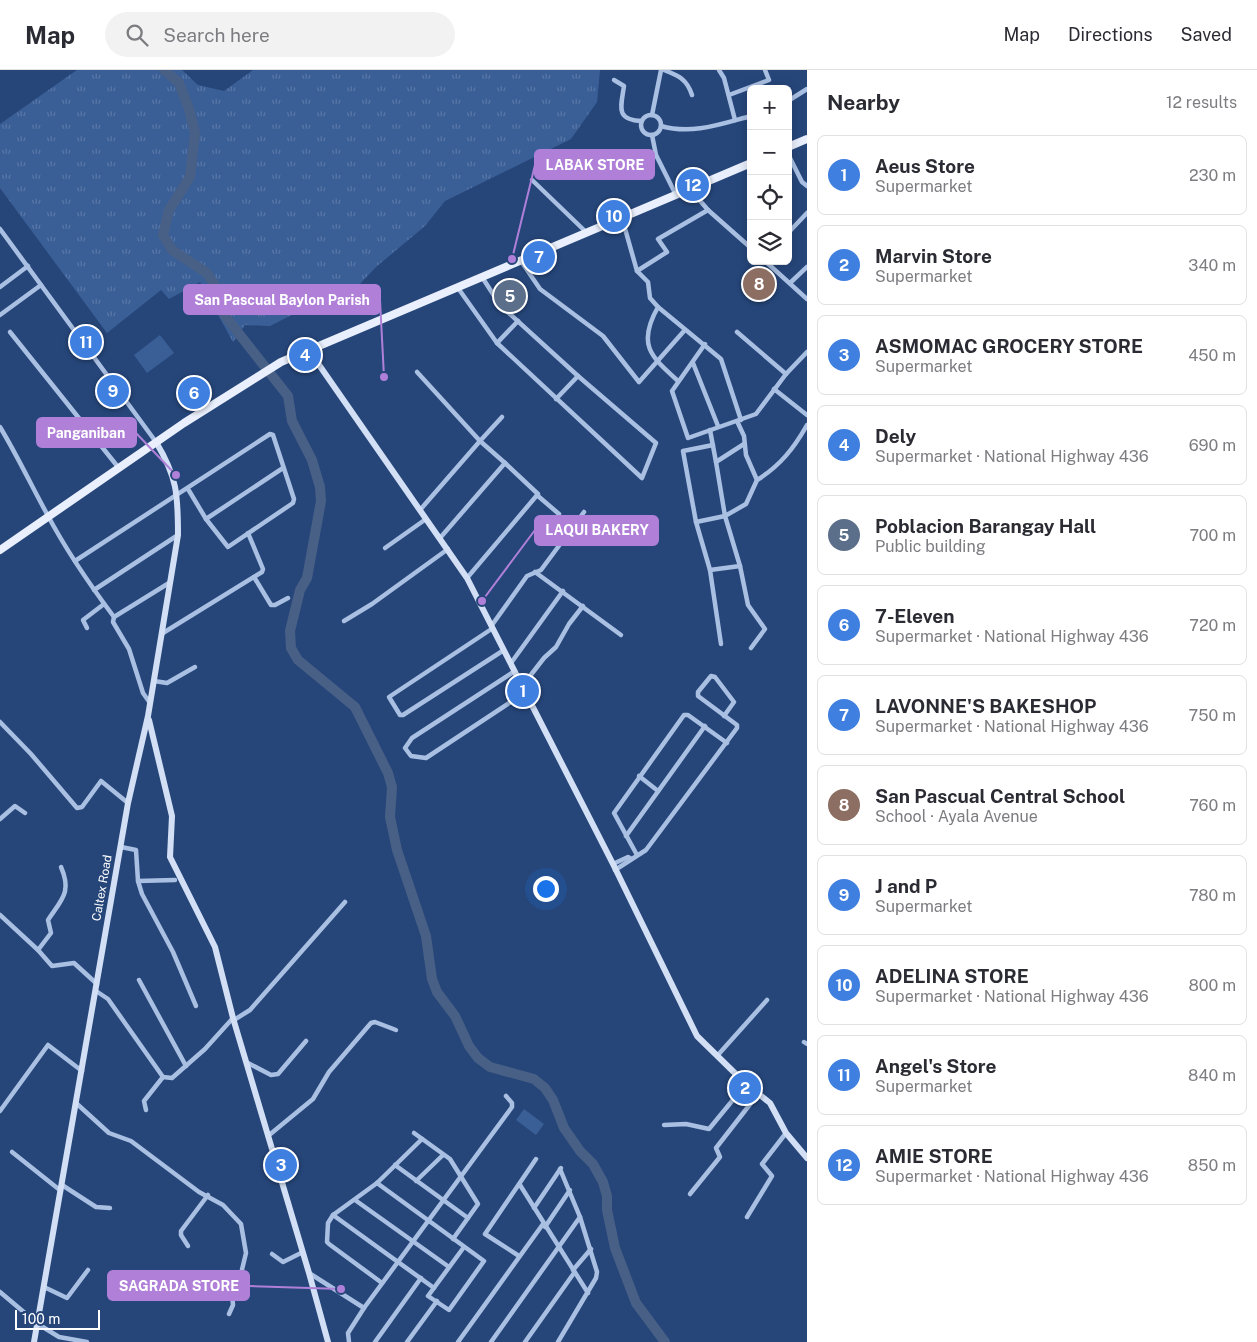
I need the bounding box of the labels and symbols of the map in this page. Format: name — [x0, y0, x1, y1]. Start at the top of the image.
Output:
callout: LABAK STORE — [535, 150, 654, 179]
text: LABAK STORE — [546, 157, 645, 173]
pin: 12 — [677, 166, 709, 204]
pin: 10 — [598, 197, 630, 235]
pin: 7 — [523, 238, 555, 276]
pin: 8 — [743, 265, 775, 303]
pin: 5 — [494, 277, 526, 315]
callout: San Pascual Baylon Parish — [184, 285, 380, 314]
text: San Pascual Baylon Parish — [194, 292, 370, 308]
pin: 11 — [70, 323, 102, 361]
pin: 4 — [289, 336, 321, 374]
pin: 9 — [97, 372, 129, 410]
pin: 6 — [178, 374, 210, 412]
callout: Panganiban — [37, 418, 136, 447]
text: Panganiban — [47, 425, 125, 441]
callout: LAQUI BAKERY — [535, 516, 658, 545]
text: LAQUI BAKERY — [545, 522, 649, 538]
pin: 1 — [507, 672, 539, 710]
street label: Caltex Road — [89, 854, 115, 922]
your location — [533, 876, 559, 902]
pin: 2 — [729, 1069, 761, 1107]
pin: 3 — [265, 1146, 297, 1184]
callout: SAGRADA STORE — [108, 1271, 249, 1300]
text: SAGRADA STORE — [119, 1278, 239, 1294]
scale bar — [15, 1307, 100, 1330]

